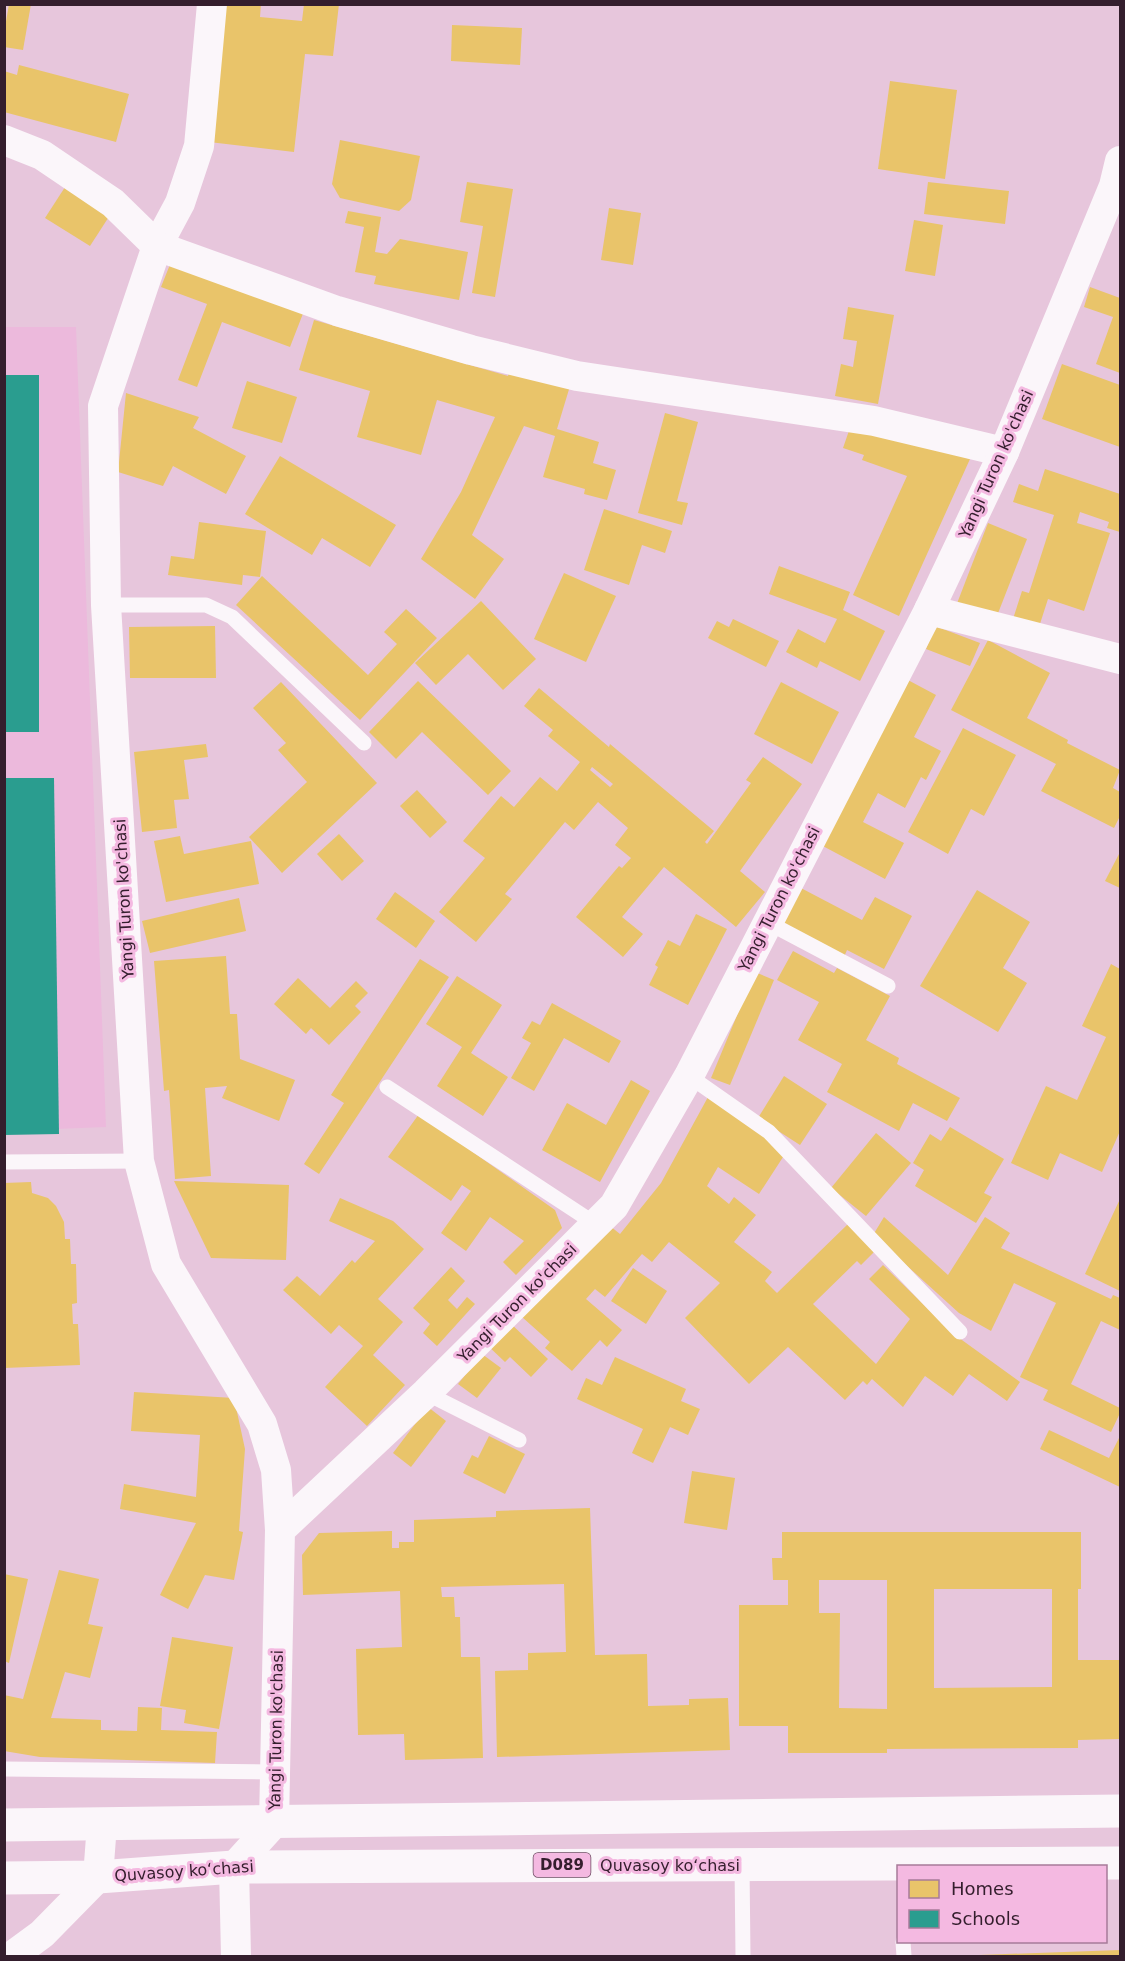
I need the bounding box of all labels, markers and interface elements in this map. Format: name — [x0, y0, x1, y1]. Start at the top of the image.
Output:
street label: Yangi Turon ko'chasi — [954, 387, 1037, 542]
street label: Yangi Turon ko'chasi — [110, 818, 138, 981]
street label: Yangi Turon ko'chasi — [734, 823, 824, 976]
street label: Yangi Turon ko'chasi — [453, 1240, 580, 1367]
street label: Yangi Turon ko'chasi — [265, 1650, 287, 1811]
road number: D089 — [534, 1853, 590, 1877]
street label: Quvasoy koʻchasi — [600, 1856, 740, 1875]
street label: Quvasoy koʻchasi — [114, 1857, 254, 1885]
legend — [897, 1865, 1107, 1943]
text: Homes — [951, 1878, 1014, 1899]
text: Schools — [951, 1908, 1020, 1929]

